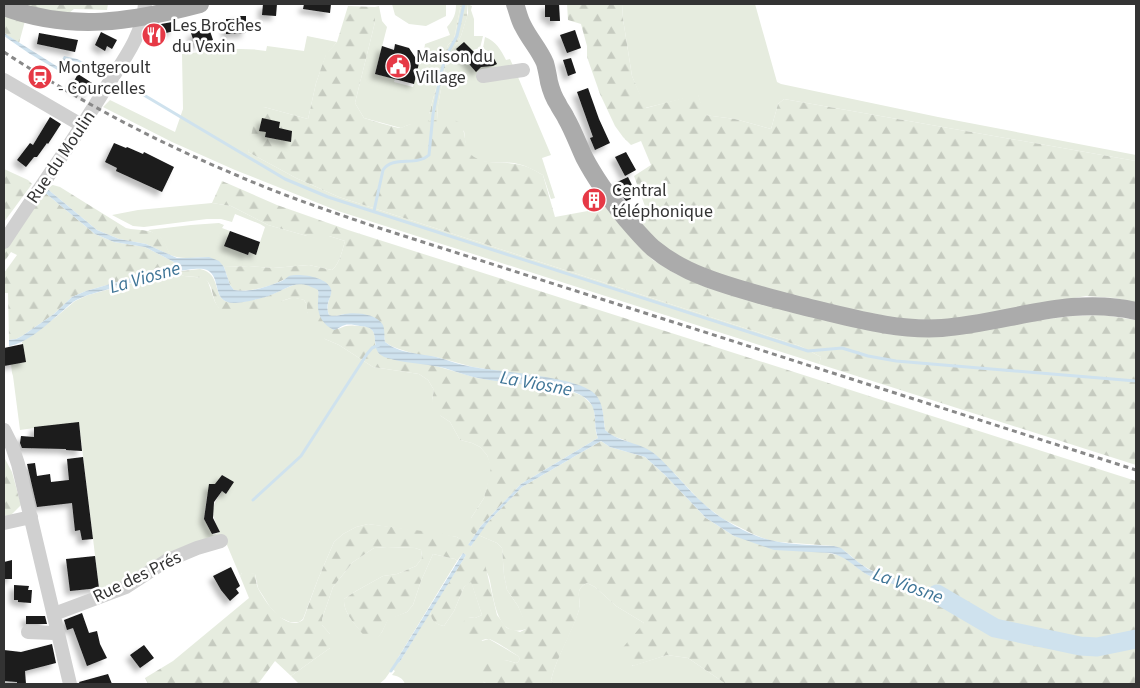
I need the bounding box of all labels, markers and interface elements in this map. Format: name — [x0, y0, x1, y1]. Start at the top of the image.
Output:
place label: Les Broches du Vexin — [172, 13, 261, 59]
restaurant icon: Les Broches du Vexin — [141, 22, 167, 48]
place label: Maison du Village — [416, 44, 493, 90]
public building icon: Maison du Village — [385, 53, 411, 79]
place label: Montgeroult - Courcelles — [58, 55, 151, 101]
station icon: Montgeroult - Courcelles — [27, 64, 53, 90]
street label: Rue du Moulin — [21, 105, 101, 209]
place label: Central téléphonique — [612, 178, 713, 224]
building icon: Central téléphonique — [581, 187, 607, 213]
water label: La Viosne — [106, 255, 184, 301]
water label: La Viosne — [498, 364, 574, 404]
street label: Rue des Prés — [89, 545, 185, 609]
water label: La Viosne — [869, 561, 947, 611]

